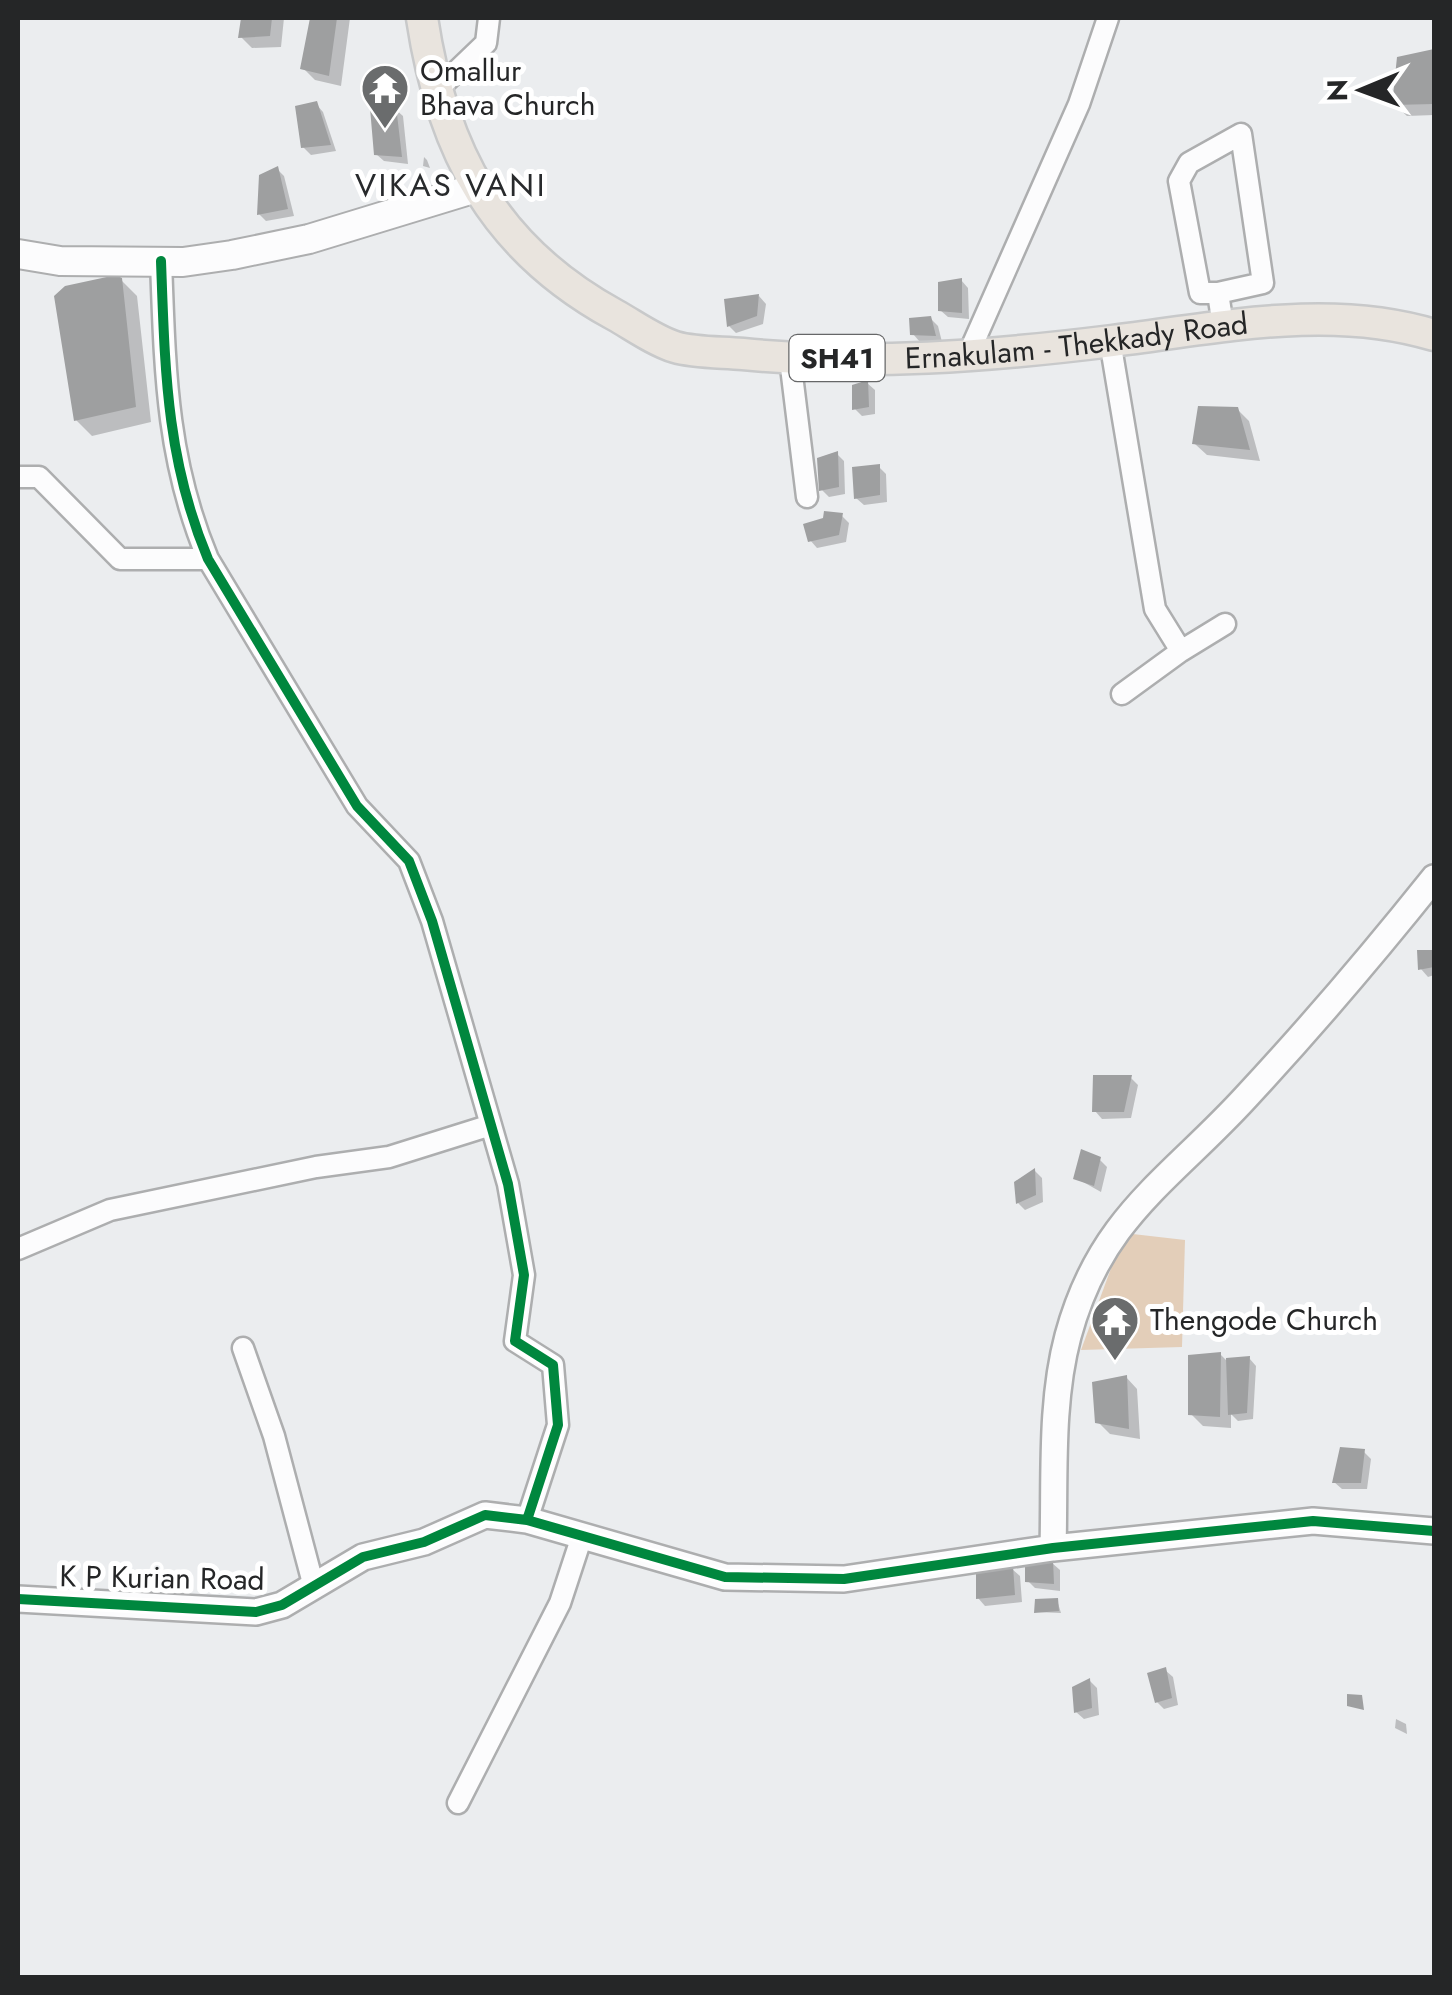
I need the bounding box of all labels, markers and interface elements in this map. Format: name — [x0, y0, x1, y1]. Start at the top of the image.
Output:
north arrow — [1312, 40, 1412, 140]
place label: Omallur Bhava Church — [420, 49, 595, 126]
temple icon: Omallur Bhava Church — [359, 62, 411, 130]
text: N — [1317, 79, 1358, 102]
district label: VIKAS VANI — [355, 162, 547, 208]
street label: Ernakulam - Thekkady Road — [904, 301, 1250, 380]
road number: SH41 — [790, 335, 884, 381]
temple icon: Thengode Church — [1089, 1294, 1141, 1362]
place label: Thengode Church — [1150, 1298, 1378, 1341]
street label: K P Kurian Road — [59, 1554, 265, 1601]

